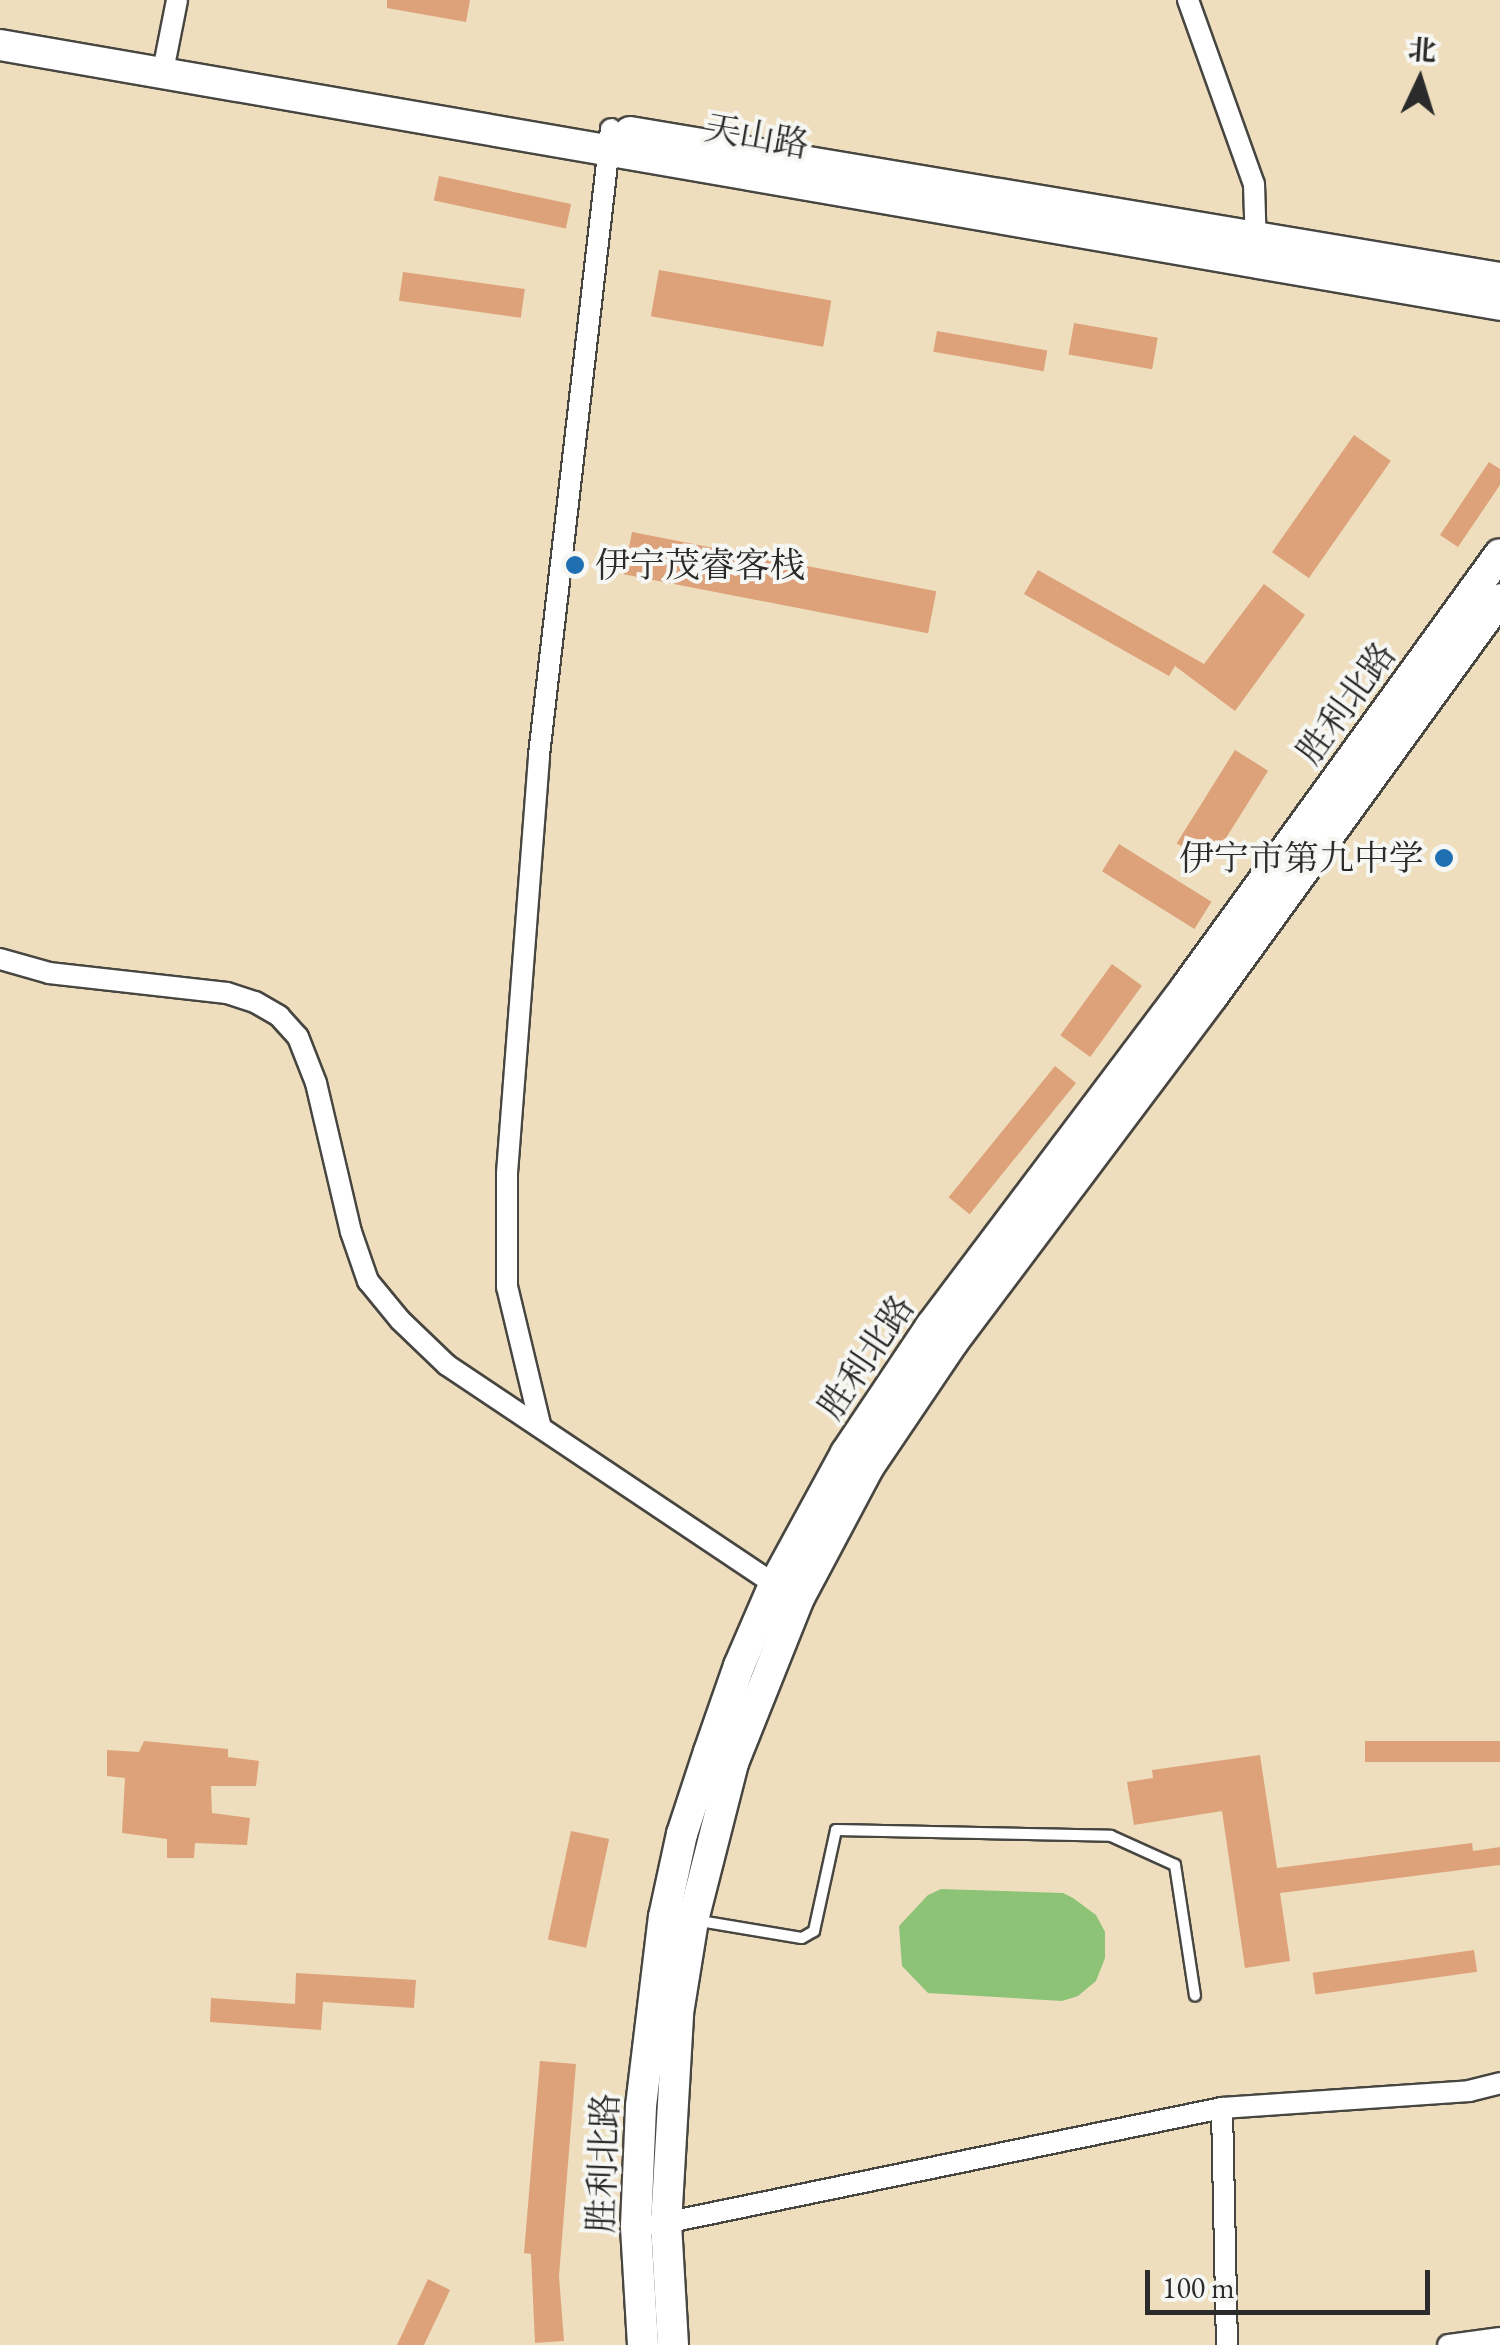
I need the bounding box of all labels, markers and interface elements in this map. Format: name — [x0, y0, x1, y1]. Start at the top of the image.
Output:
north arrow — [1370, 30, 1470, 130]
text: 北 — [1407, 31, 1437, 69]
street label: 天山路 — [702, 106, 812, 166]
place label: 伊宁茂睿客栈 — [595, 544, 805, 586]
marker: 伊宁茂睿客栈 — [564, 554, 586, 576]
street label: 胜利北路 — [1288, 634, 1404, 772]
place label: 伊宁市第九中学 — [1179, 837, 1424, 879]
marker: 伊宁市第九中学 — [1433, 847, 1455, 869]
street label: 胜利北路 — [809, 1287, 923, 1427]
street label: 胜利北路 — [580, 2092, 626, 2234]
scale bar — [1150, 2250, 1435, 2312]
text: 100 m — [1162, 2268, 1235, 2307]

